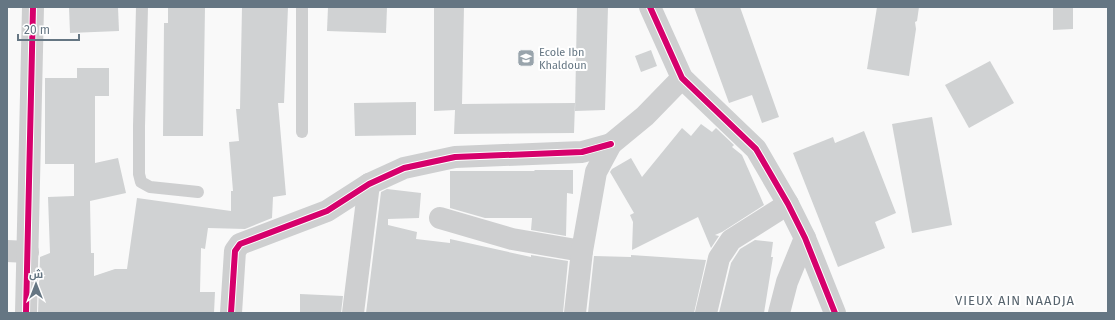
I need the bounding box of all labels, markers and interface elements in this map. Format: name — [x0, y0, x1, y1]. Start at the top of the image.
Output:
scale bar — [18, 16, 79, 42]
text: 20 m — [24, 23, 50, 37]
place label: Ecole Ibn Khaldoun — [539, 46, 587, 72]
school or university icon: Ecole Ibn Khaldoun — [516, 48, 536, 68]
north arrow — [16, 264, 56, 304]
text: ش — [29, 268, 43, 281]
district label: VIEUX AIN NAADJA — [955, 293, 1075, 308]

